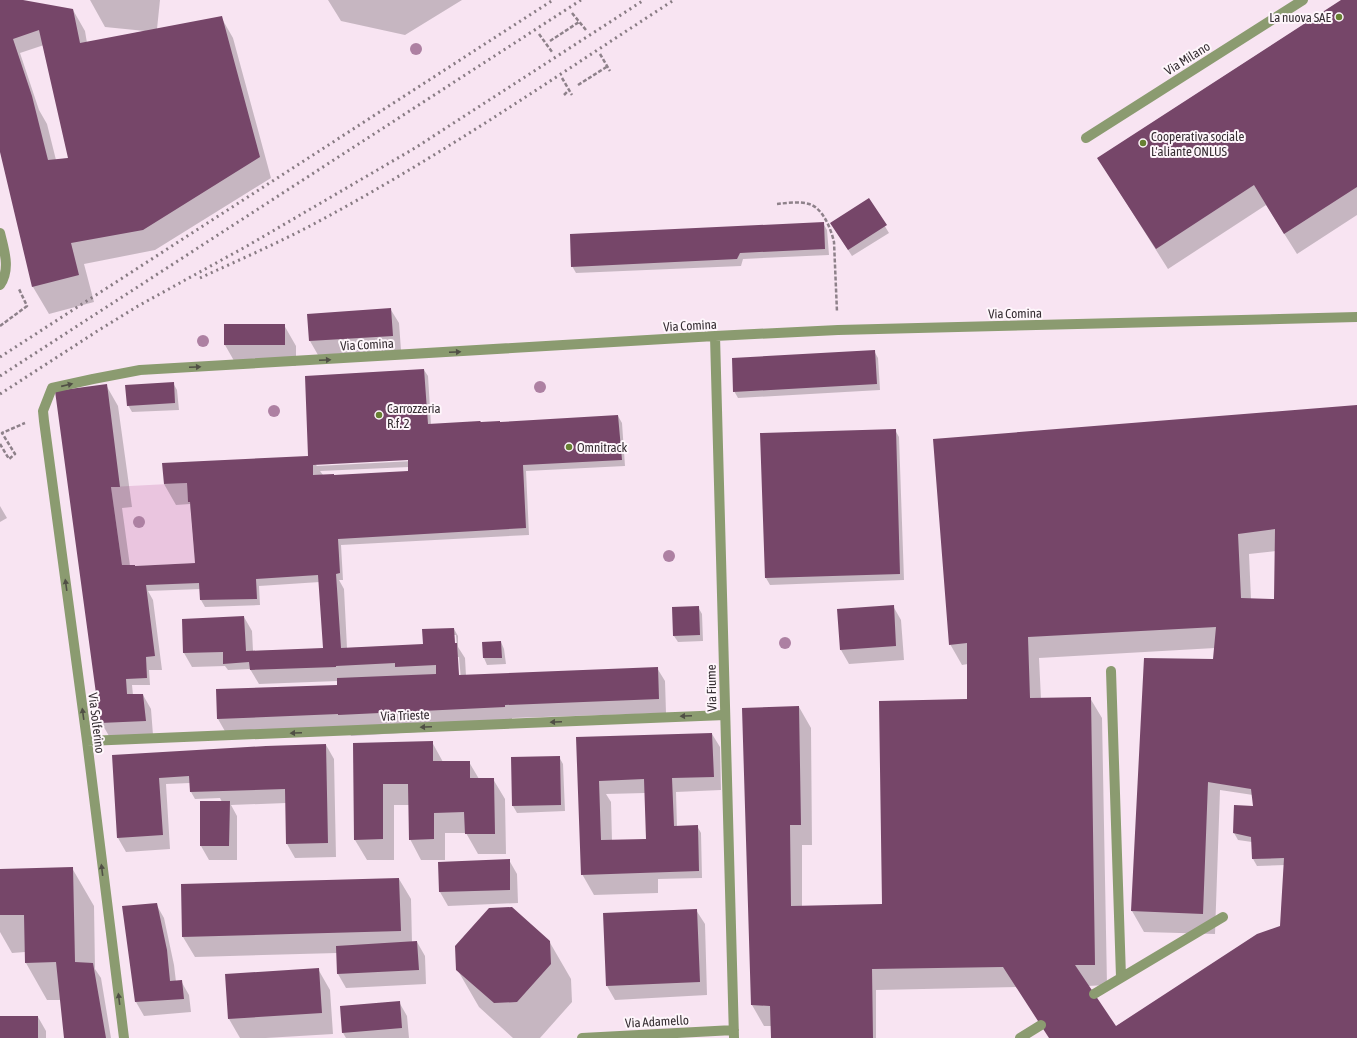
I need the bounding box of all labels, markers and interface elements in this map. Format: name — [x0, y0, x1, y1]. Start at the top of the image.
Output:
place label: La nuova SAE — [1269, 10, 1331, 25]
marker: La nuova SAE — [1334, 12, 1344, 22]
street label: Via Milano — [1162, 39, 1213, 78]
place label: Cooperativa sociale L'aliante ONLUS — [1151, 129, 1244, 159]
marker: Cooperativa sociale L'aliante ONLUS — [1138, 138, 1148, 148]
street label: Via Comina — [988, 306, 1042, 321]
street label: Via Comina — [663, 317, 717, 334]
street label: Via Comina — [340, 336, 394, 353]
one-way arrow — [449, 348, 461, 355]
one-way arrow — [319, 356, 331, 363]
one-way arrow — [189, 364, 201, 371]
one-way arrow — [61, 382, 73, 388]
place label: Carrozzeria R.f. 2 — [387, 401, 441, 431]
marker: Carrozzeria R.f. 2 — [374, 410, 384, 420]
place label: Omnitrack — [577, 440, 627, 455]
marker: Omnitrack — [564, 442, 574, 452]
one-way arrow — [63, 579, 69, 591]
street label: Via Fiume — [704, 664, 719, 712]
street label: Via Solferino — [85, 692, 108, 754]
street label: Via Trieste — [380, 707, 430, 724]
one-way arrow — [80, 708, 86, 720]
one-way arrow — [680, 713, 692, 720]
one-way arrow — [549, 719, 562, 725]
one-way arrow — [419, 724, 432, 730]
one-way arrow — [290, 729, 302, 736]
one-way arrow — [99, 864, 106, 876]
one-way arrow — [116, 993, 122, 1005]
street label: Via Adamello — [625, 1012, 689, 1031]

